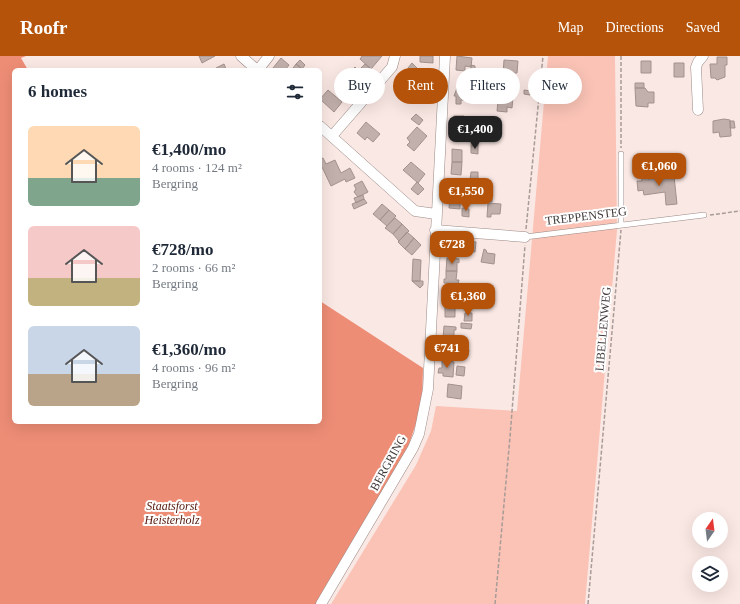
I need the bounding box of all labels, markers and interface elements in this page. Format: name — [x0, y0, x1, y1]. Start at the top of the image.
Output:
text: Roofr — [20, 17, 67, 38]
text: Map — [558, 20, 583, 35]
text: Directions — [605, 20, 664, 35]
text: Saved — [686, 20, 720, 35]
chip: Buy — [334, 68, 385, 104]
chip: Rent — [393, 68, 448, 104]
chip: Filters — [456, 68, 520, 104]
chip: New — [528, 68, 582, 104]
icon: filters — [284, 81, 306, 103]
text: 6 homes — [28, 82, 87, 101]
pin: €1,400 — [442, 116, 508, 150]
text: €1,400 — [457, 121, 493, 136]
text: €1,400/mo — [152, 140, 226, 159]
icon: home — [60, 142, 108, 190]
pin: €1,060 — [626, 153, 692, 187]
text: €1,060 — [641, 158, 677, 173]
text: 4 rooms · 124 m² — [152, 160, 242, 175]
text: Bergring — [152, 176, 198, 191]
pin: €1,550 — [433, 178, 499, 212]
text: €1,550 — [448, 183, 484, 198]
street label: TREPPENSTEG — [544, 204, 628, 228]
pin: €728 — [428, 231, 476, 265]
text: €728 — [439, 236, 465, 251]
text: €728/mo — [152, 240, 213, 259]
icon: home — [60, 242, 108, 290]
text: 2 rooms · 66 m² — [152, 260, 235, 275]
text: Bergring — [152, 276, 198, 291]
pin: €1,360 — [435, 283, 501, 317]
street label: LIBELLENWEG — [592, 286, 614, 372]
text: €1,360 — [450, 288, 486, 303]
pin: €741 — [423, 335, 471, 369]
text: €1,360/mo — [152, 340, 226, 359]
text: €741 — [434, 340, 460, 355]
icon: home — [60, 342, 108, 390]
text: 4 rooms · 96 m² — [152, 360, 235, 375]
text: Bergring — [152, 376, 198, 391]
street label: BERGRING — [367, 432, 409, 493]
park label: Staatsforst Heisterholz — [143, 499, 200, 527]
north arrow — [692, 512, 728, 548]
map controls — [692, 512, 728, 592]
button: layers — [692, 556, 728, 592]

